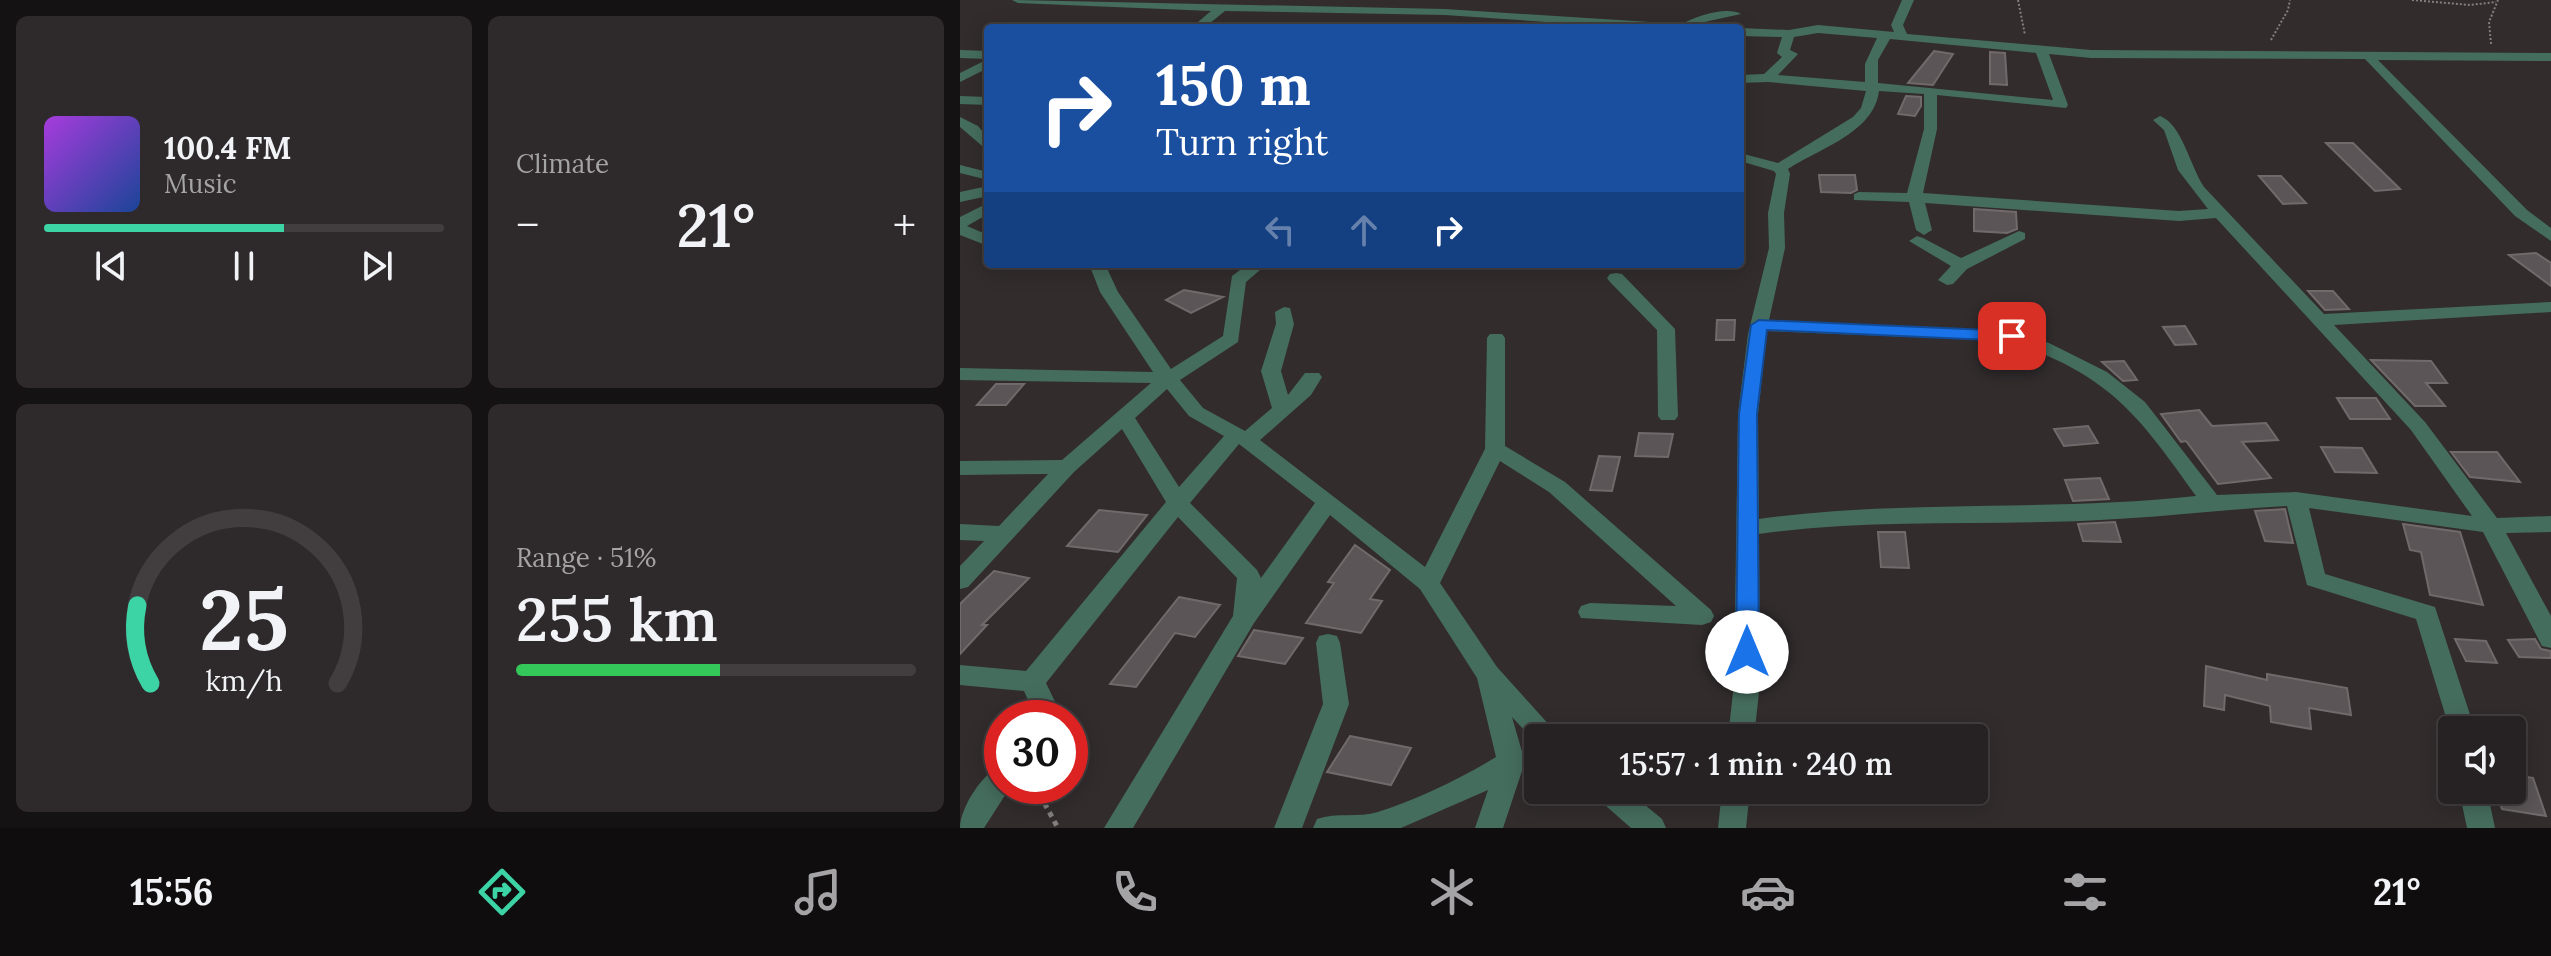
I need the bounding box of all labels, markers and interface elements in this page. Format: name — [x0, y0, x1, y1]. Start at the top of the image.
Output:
text: 150 m — [1156, 49, 1311, 120]
icon: right — [1024, 56, 1128, 160]
text: Turn right — [1156, 119, 1329, 165]
text: 100.4 FM — [164, 129, 291, 167]
text: Climate — [516, 147, 609, 180]
text: Music — [164, 167, 237, 200]
text: 21° — [677, 187, 755, 263]
text: − — [516, 197, 539, 253]
text: + — [893, 197, 916, 253]
icon: left — [1258, 208, 1302, 252]
icon: ahead — [1342, 208, 1386, 252]
icon: right — [1426, 208, 1470, 252]
icon: previous — [89, 244, 133, 288]
icon: pause — [222, 244, 266, 288]
icon: next — [355, 244, 399, 288]
pin — [1978, 302, 2046, 370]
icon: arrive — [1990, 314, 2034, 358]
text: Range · 51% — [516, 541, 656, 574]
text: 25 — [199, 566, 289, 673]
text: 255 km — [516, 581, 718, 657]
position arrow — [1705, 610, 1789, 694]
text: km/h — [205, 662, 283, 699]
speed limit sign: 30 — [984, 700, 1088, 804]
map controls — [2438, 716, 2526, 804]
button: sound — [2438, 716, 2526, 804]
text: 15:57 · 1 min · 240 m — [1620, 745, 1892, 783]
icon: directions — [474, 864, 530, 920]
icon: music — [790, 864, 846, 920]
icon: phone — [1107, 864, 1163, 920]
icon: climate — [1424, 864, 1480, 920]
icon: car — [1740, 864, 1796, 920]
icon: filters — [2057, 864, 2113, 920]
text: 15:56 — [130, 869, 213, 915]
text: 21° — [2373, 869, 2421, 915]

